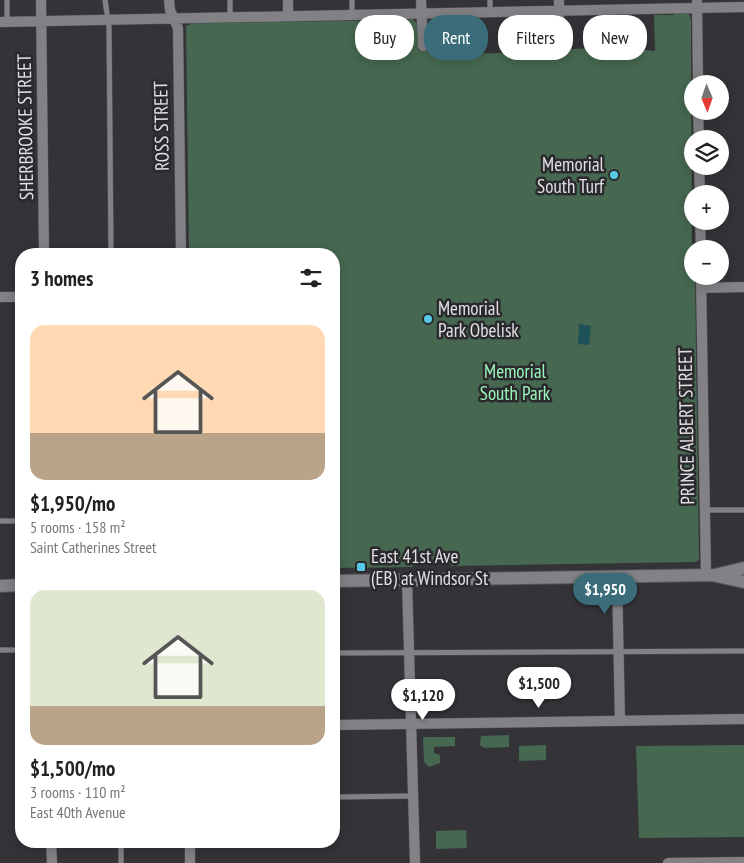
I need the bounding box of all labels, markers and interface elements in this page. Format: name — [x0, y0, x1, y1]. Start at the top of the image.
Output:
chip: Buy — [355, 15, 414, 60]
chip: Rent — [424, 15, 488, 60]
chip: Filters — [498, 15, 573, 60]
chip: New — [583, 15, 647, 60]
street label: SHERBROOKE STREET — [12, 53, 38, 200]
north arrow — [684, 75, 729, 120]
map controls — [684, 75, 729, 285]
street label: ROSS STREET — [148, 80, 174, 171]
button: layers — [684, 130, 729, 175]
place label: Memorial South Turf — [537, 152, 605, 198]
marker: Memorial South Turf — [608, 169, 620, 181]
button: + — [684, 185, 729, 230]
button: − — [684, 240, 729, 285]
icon: filters — [297, 264, 325, 292]
text: 3 homes — [30, 265, 93, 292]
place label: Memorial Park Obelisk — [438, 296, 519, 342]
marker: Memorial Park Obelisk — [422, 313, 434, 325]
street label: PRINCE ALBERT STREET — [673, 347, 699, 505]
icon: home — [133, 357, 223, 447]
park label: Memorial South Park — [480, 359, 551, 405]
text: $1,950/mo — [30, 490, 115, 517]
text: 5 rooms · 158 m² — [30, 517, 126, 537]
text: Saint Catherines Street — [30, 537, 157, 557]
place label: East 41st Ave (EB) at Windsor St — [371, 544, 489, 590]
marker: East 41st Ave (EB) at Windsor St — [355, 561, 367, 573]
pin: $1,950 — [564, 572, 646, 615]
text: $1,950 — [584, 579, 626, 599]
icon: home — [133, 622, 223, 712]
pin: $1,500 — [498, 666, 580, 709]
text: $1,500 — [518, 673, 560, 693]
pin: $1,120 — [382, 678, 464, 721]
text: $1,120 — [402, 685, 444, 705]
text: $1,500/mo — [30, 755, 115, 782]
text: 3 rooms · 110 m² — [30, 782, 126, 802]
text: East 40th Avenue — [30, 802, 126, 822]

